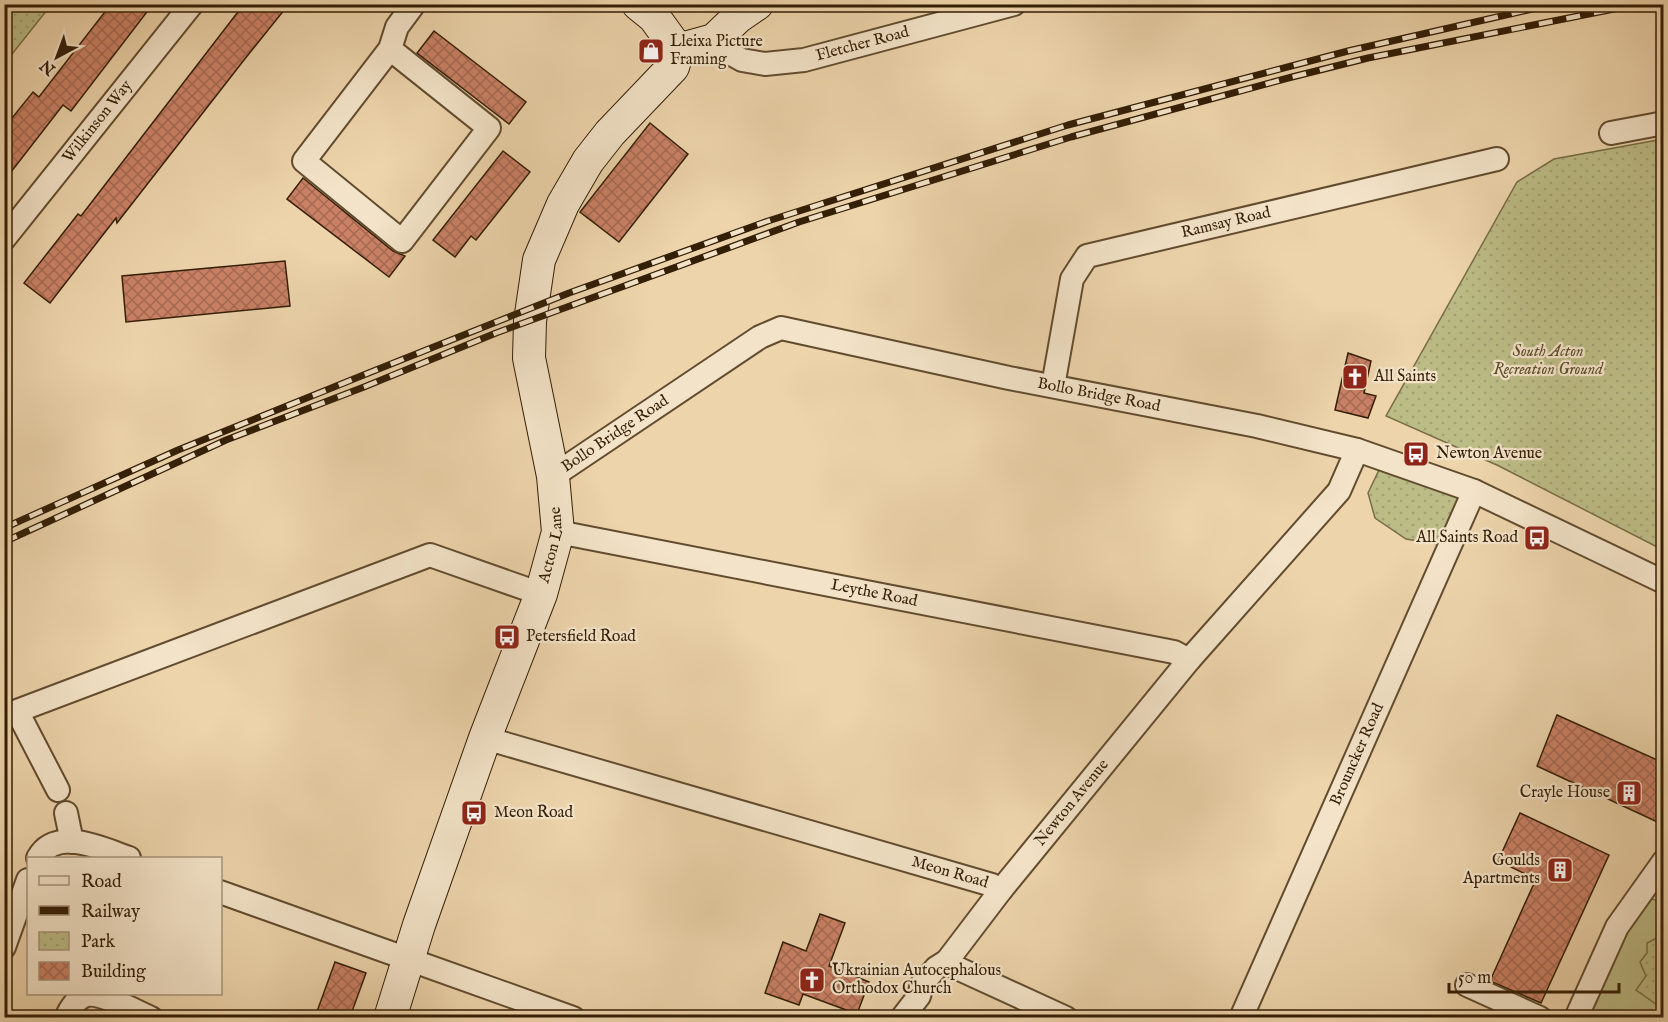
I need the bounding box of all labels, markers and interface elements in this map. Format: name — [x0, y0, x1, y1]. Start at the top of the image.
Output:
street label: Fletcher Road — [814, 22, 912, 66]
north arrow — [27, 27, 87, 87]
place label: Lleixa Picture Framing — [670, 32, 763, 70]
shop icon: Lleixa Picture Framing — [636, 36, 666, 66]
text: N — [37, 55, 61, 80]
street label: Wilkinson Way — [59, 76, 137, 167]
street label: Ramsay Road — [1179, 203, 1273, 243]
park label: South Acton Recreation Ground — [1493, 342, 1604, 380]
church icon: All Saints — [1340, 362, 1370, 392]
place label: All Saints — [1373, 367, 1436, 387]
street label: Bollo Bridge Road — [1036, 374, 1162, 417]
street label: Bollo Bridge Road — [558, 391, 673, 477]
bus stop icon: Newton Avenue — [1401, 439, 1431, 469]
place label: Newton Avenue — [1436, 444, 1542, 464]
street label: Acton Lane — [534, 506, 569, 586]
bus stop icon: All Saints Road — [1522, 523, 1552, 553]
place label: All Saints Road — [1415, 528, 1518, 548]
street label: Leythe Road — [829, 575, 919, 612]
bus stop icon: Petersfield Road — [492, 622, 522, 652]
place label: Petersfield Road — [526, 627, 636, 647]
street label: Brouncker Road — [1326, 700, 1389, 809]
street label: Newton Avenue — [1031, 756, 1113, 850]
building icon: Crayle House — [1614, 778, 1644, 808]
place label: Crayle House — [1520, 783, 1610, 803]
bus stop icon: Meon Road — [459, 798, 489, 828]
place label: Meon Road — [494, 803, 573, 823]
place label: Goulds Apartments — [1462, 851, 1540, 889]
street label: Meon Road — [909, 852, 991, 894]
building icon: Goulds Apartments — [1545, 855, 1575, 885]
legend — [27, 857, 222, 995]
text: Road — [81, 871, 122, 894]
text: Railway — [81, 901, 140, 924]
text: Park — [81, 931, 116, 954]
scale bar — [1449, 956, 1618, 994]
text: Building — [81, 961, 146, 984]
place label: Ukrainian Autocephalous Orthodox Church — [832, 961, 1001, 999]
church icon: Ukrainian Autocephalous Orthodox Church — [797, 965, 827, 995]
text: 50 m — [1458, 967, 1491, 990]

